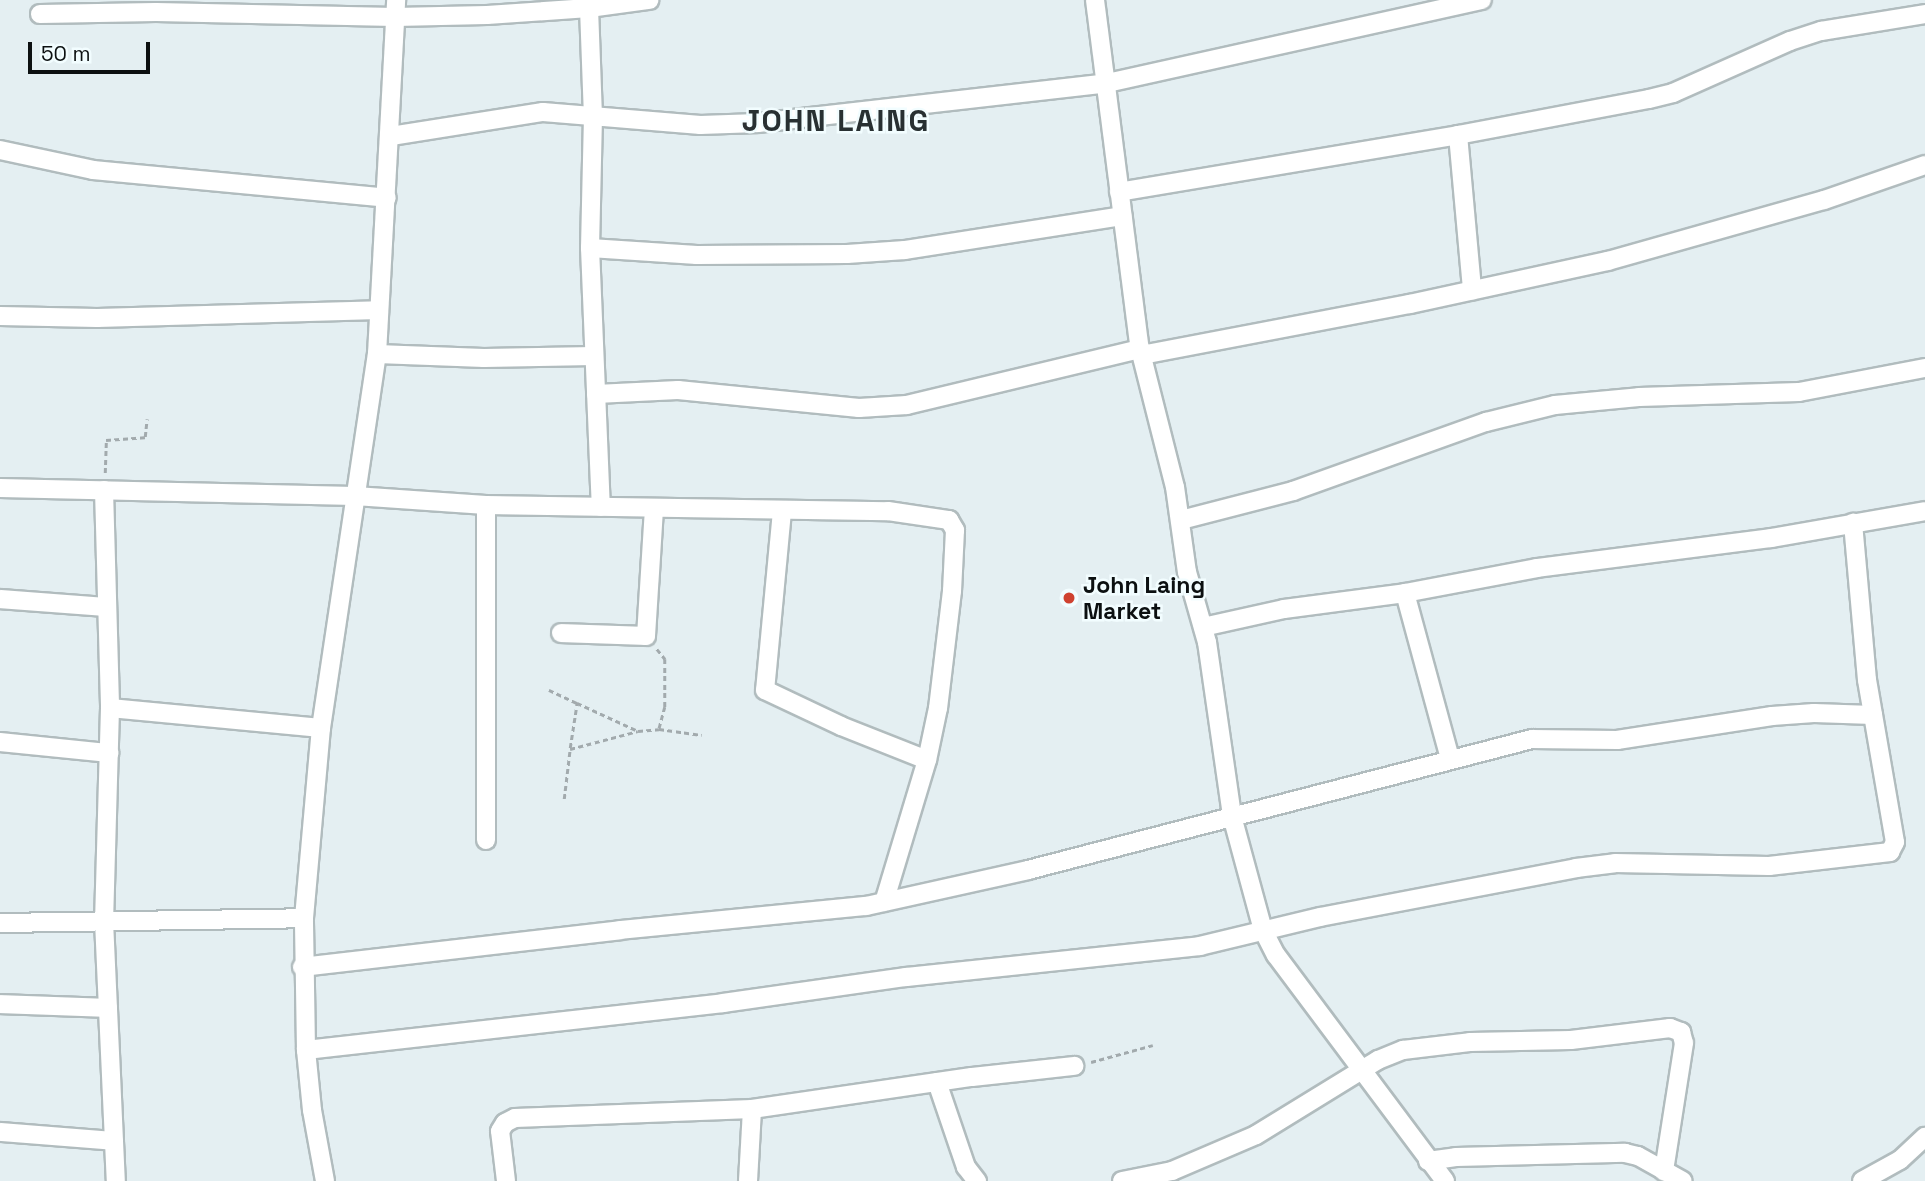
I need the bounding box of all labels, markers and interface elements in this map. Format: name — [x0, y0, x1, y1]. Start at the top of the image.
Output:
scale bar — [32, 28, 154, 72]
text: 50 m — [41, 40, 91, 67]
district label: JOHN LAING — [743, 103, 929, 139]
place label: John Laing Market — [1083, 571, 1205, 625]
marker: John Laing Market — [1061, 590, 1077, 606]

